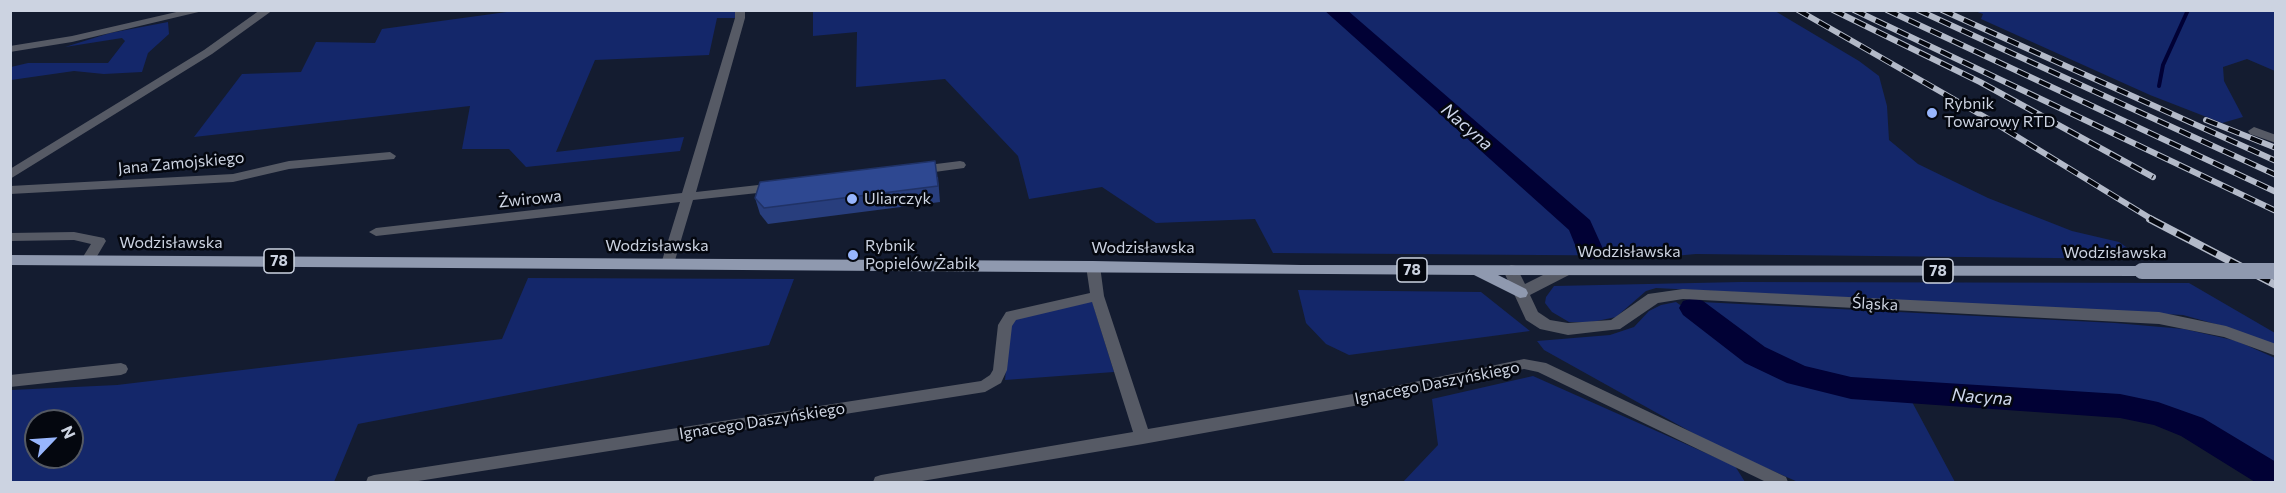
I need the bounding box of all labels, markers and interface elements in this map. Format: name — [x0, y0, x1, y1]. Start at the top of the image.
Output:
place label: Rybnik Towarowy RTD — [1944, 94, 2055, 132]
water label: Nacyna — [1437, 99, 1497, 155]
marker: Rybnik Towarowy RTD — [1925, 106, 1939, 120]
street label: Jana Zamojskiego — [117, 148, 245, 178]
street label: Żwirowa — [497, 186, 563, 212]
place label: Uliarczyk — [864, 189, 931, 209]
marker: Uliarczyk — [845, 192, 859, 206]
street label: Wodzisławska — [119, 233, 223, 253]
street label: Wodzisławska — [605, 236, 709, 256]
place label: Rybnik Popielów Żabik — [865, 236, 977, 274]
street label: Wodzisławska — [1091, 238, 1195, 258]
street label: Wodzisławska — [1577, 242, 1681, 262]
street label: Wodzisławska — [2063, 243, 2167, 263]
marker: Rybnik Popielów Żabik — [846, 248, 860, 262]
road number: 78 — [264, 249, 294, 273]
road number: 78 — [1397, 258, 1427, 282]
road number: 78 — [1923, 259, 1953, 283]
street label: Śląska — [1851, 293, 1899, 315]
street label: Ignacego Daszyńskiego — [1353, 358, 1521, 408]
water label: Nacyna — [1951, 384, 2013, 410]
street label: Ignacego Daszyńskiego — [678, 398, 846, 444]
north arrow — [24, 409, 84, 469]
text: N — [58, 423, 80, 441]

